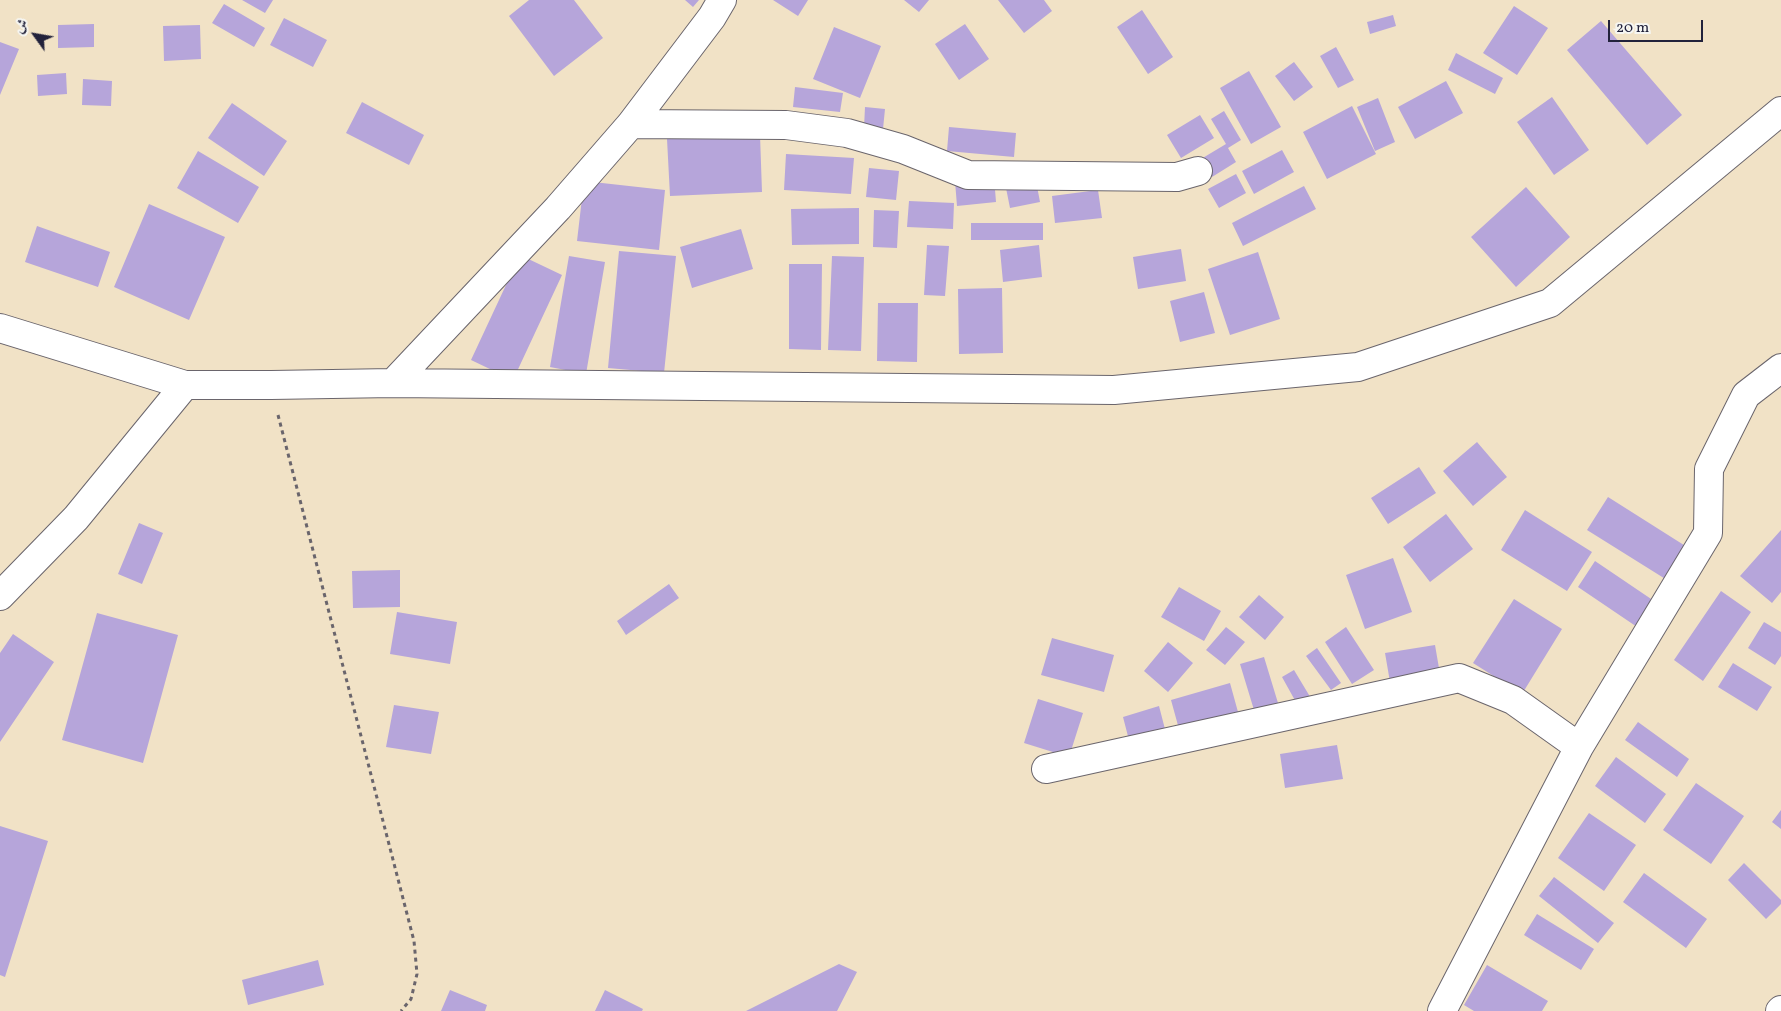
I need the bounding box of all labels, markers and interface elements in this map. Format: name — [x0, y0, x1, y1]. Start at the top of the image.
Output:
north arrow — [10, 10, 60, 60]
scale bar — [1611, 10, 1706, 42]
text: ش — [10, 16, 34, 38]
text: 20 m — [1616, 18, 1649, 39]

